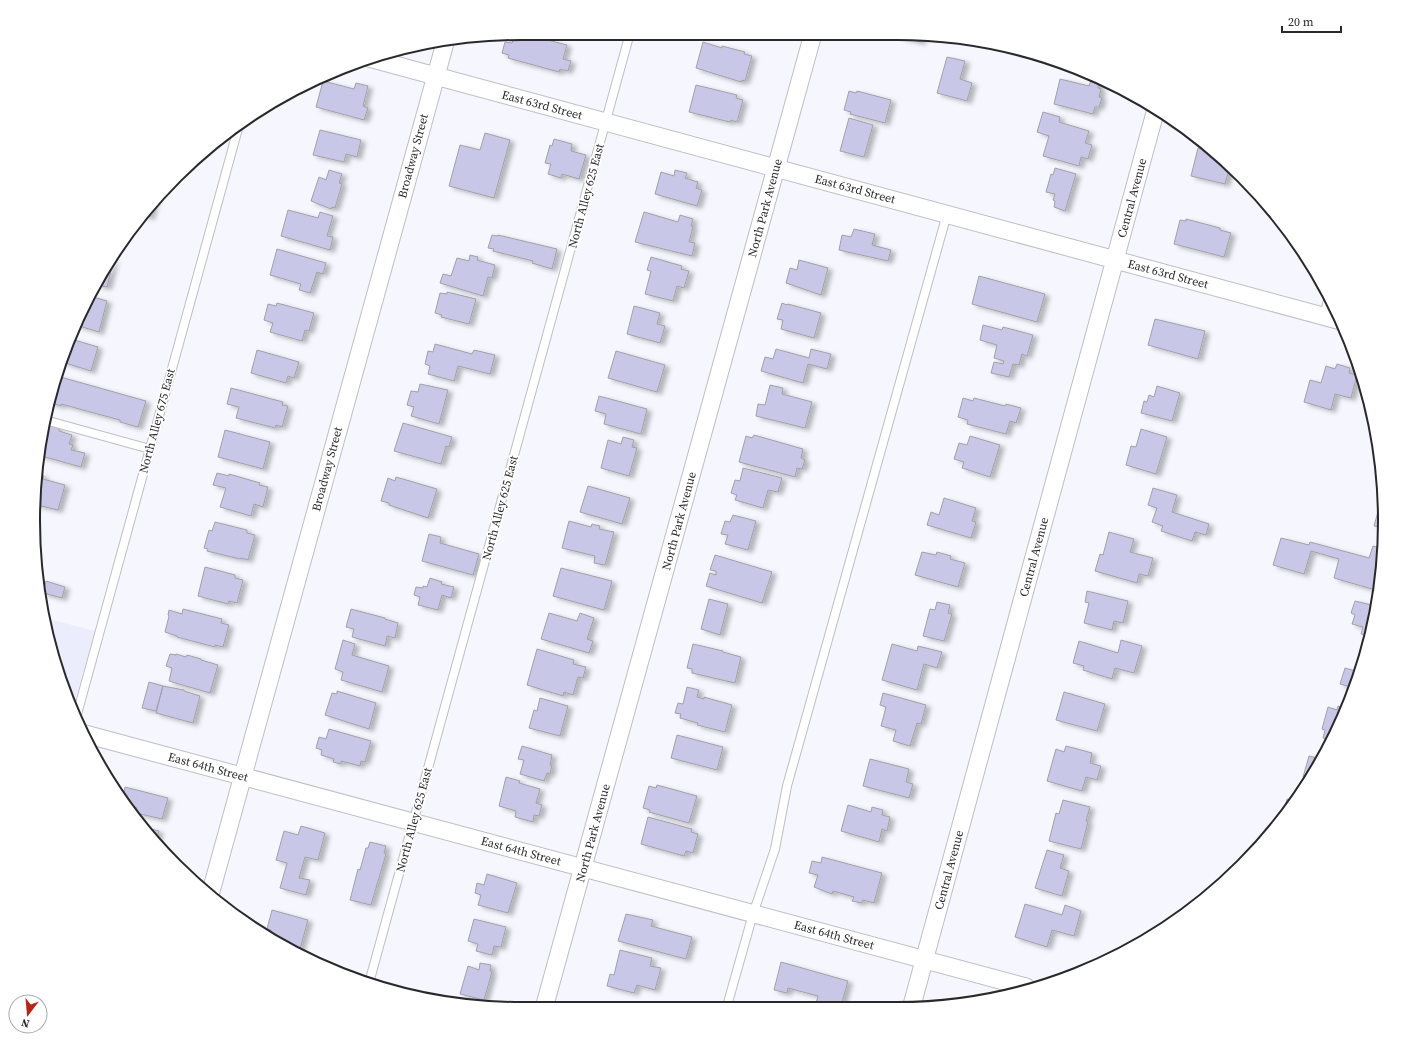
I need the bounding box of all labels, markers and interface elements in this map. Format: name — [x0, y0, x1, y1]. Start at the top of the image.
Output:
scale bar — [1282, 8, 1341, 34]
text: 20 m — [1288, 14, 1314, 30]
street label: East 63rd Street — [500, 87, 584, 123]
street label: Broadway Street — [394, 112, 432, 200]
street label: North Alley 625 East — [564, 142, 608, 250]
street label: North Park Avenue — [744, 157, 786, 259]
street label: Central Avenue — [1114, 157, 1150, 239]
street label: East 63rd Street — [813, 171, 897, 207]
street label: East 63rd Street — [1126, 256, 1210, 292]
street label: North Alley 675 East — [135, 367, 179, 475]
street label: Broadway Street — [308, 425, 346, 513]
street label: North Alley 625 East — [478, 454, 522, 562]
street label: North Park Avenue — [658, 470, 700, 572]
street label: Central Avenue — [1016, 516, 1052, 598]
street label: East 64th Street — [166, 749, 250, 785]
street label: North Alley 625 East — [392, 766, 436, 874]
street label: North Park Avenue — [572, 782, 614, 884]
street label: Central Avenue — [931, 829, 967, 911]
street label: East 64th Street — [479, 833, 563, 869]
street label: East 64th Street — [792, 917, 876, 953]
north arrow — [8, 994, 48, 1034]
text: N — [19, 1015, 31, 1031]

